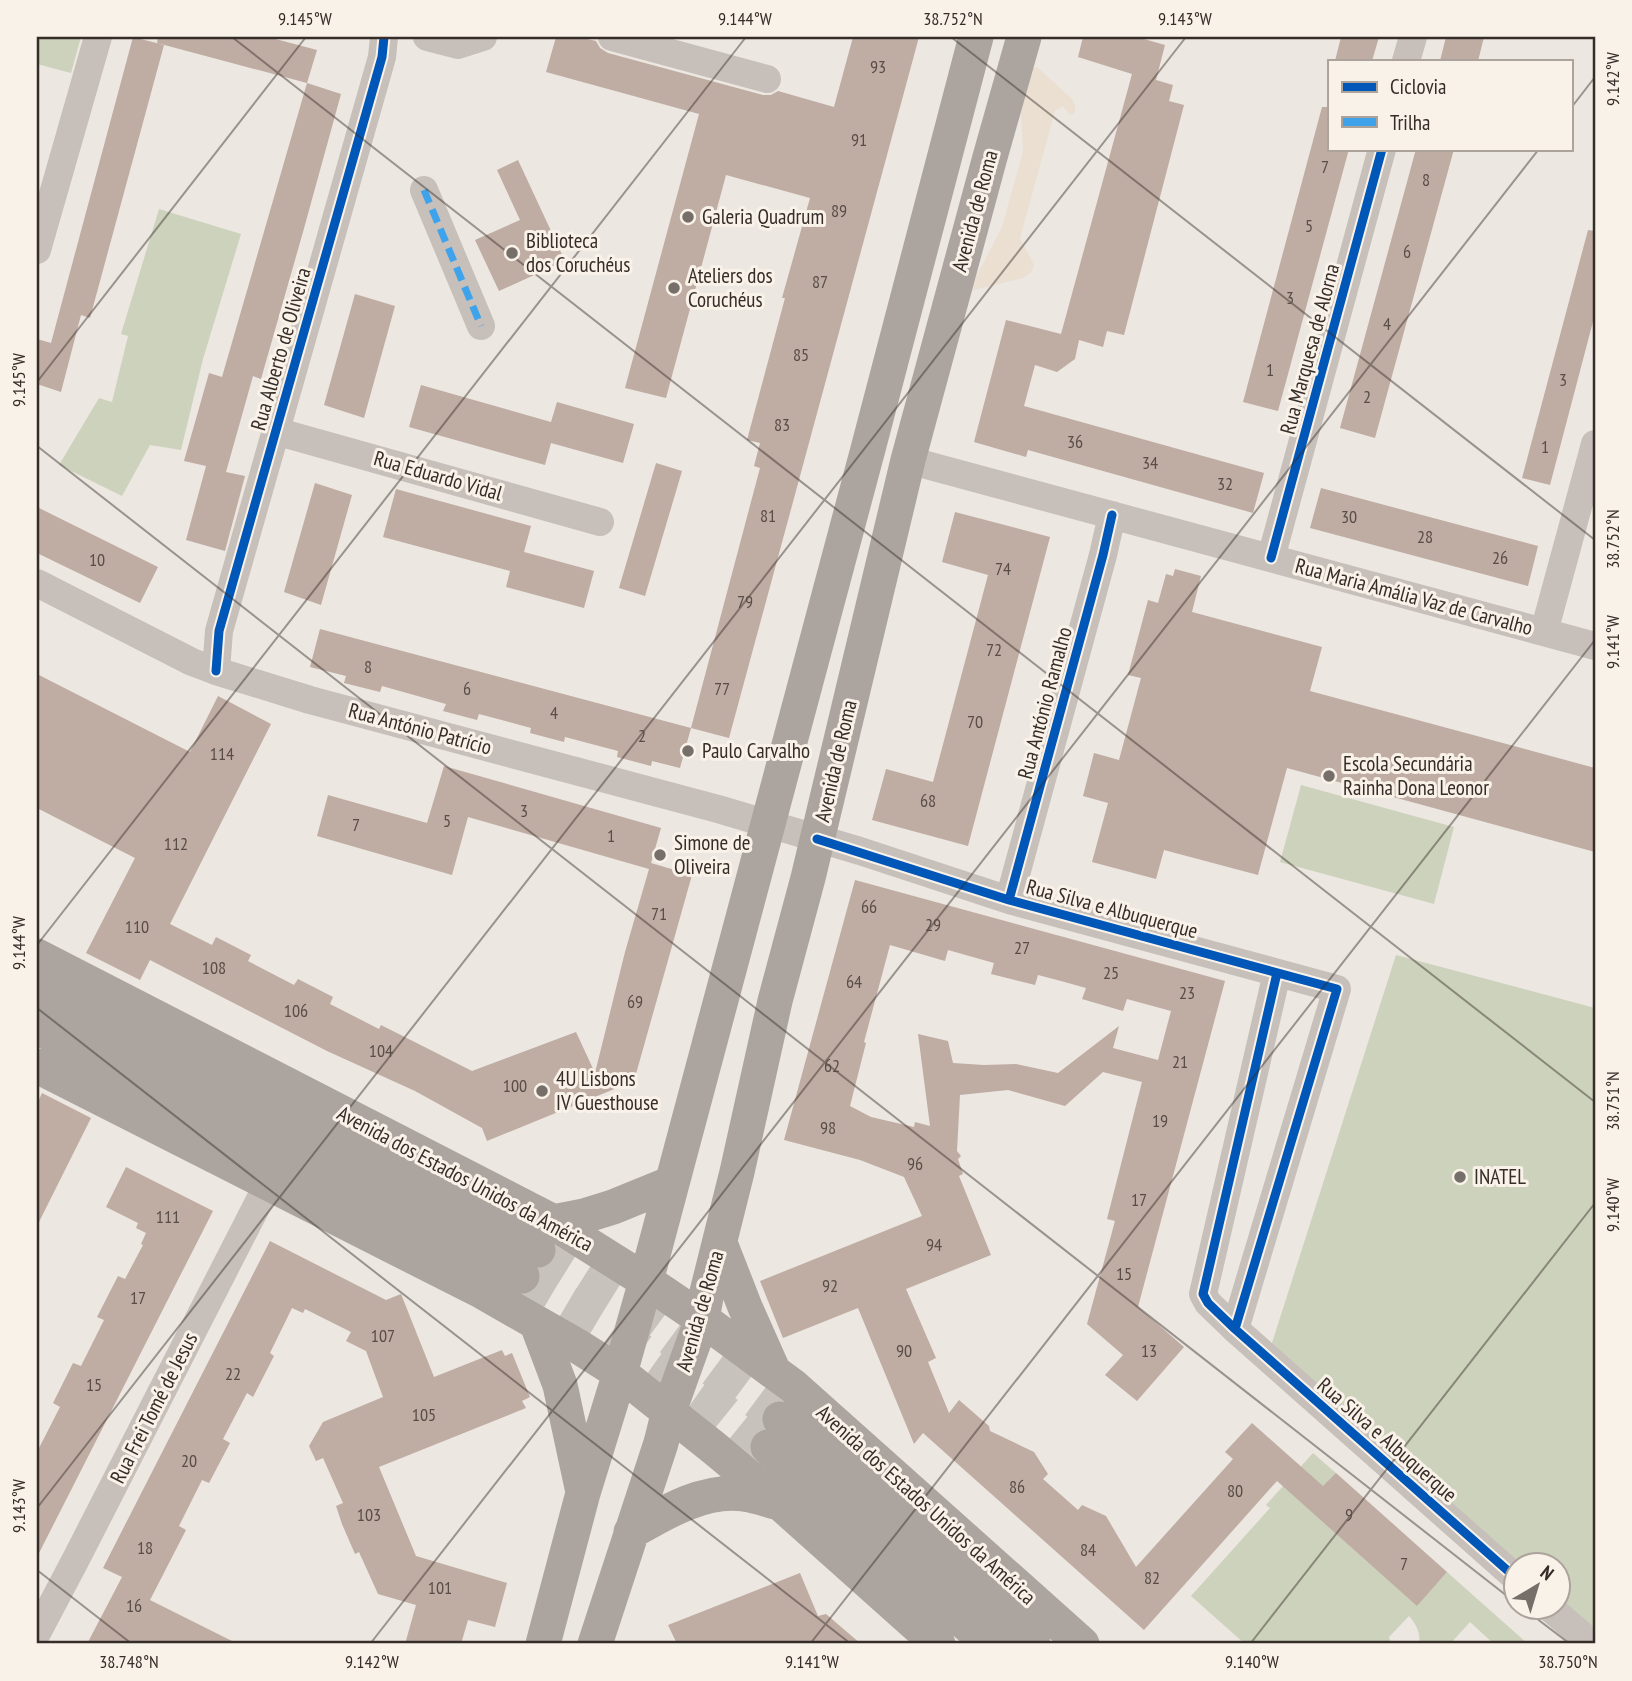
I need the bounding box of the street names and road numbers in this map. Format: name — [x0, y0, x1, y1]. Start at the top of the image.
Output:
street label: Avenida de Roma — [945, 147, 1004, 274]
street label: Rua Marquesa de Alorna — [1274, 261, 1345, 437]
street label: Rua Alberto de Oliveira — [244, 264, 317, 433]
street label: Rua Eduardo Vidal — [371, 444, 505, 507]
street label: Rua Maria Amália Vaz de Carvalho — [1293, 552, 1536, 641]
street label: Rua António Ramalho — [1011, 624, 1078, 782]
street label: Rua António Patrício — [346, 696, 495, 761]
street label: Avenida de Roma — [808, 697, 863, 825]
street label: Rua Silva e Albuquerque — [1023, 873, 1201, 944]
street label: Avenida dos Estados Unidos da América — [333, 1100, 598, 1258]
street label: Avenida de Roma — [669, 1247, 730, 1374]
street label: Rua Frei Tomé de Jesus — [104, 1328, 203, 1488]
street label: Rua Silva e Albuquerque — [1312, 1372, 1463, 1508]
street label: Avenida dos Estados Unidos da América — [811, 1399, 1042, 1610]

